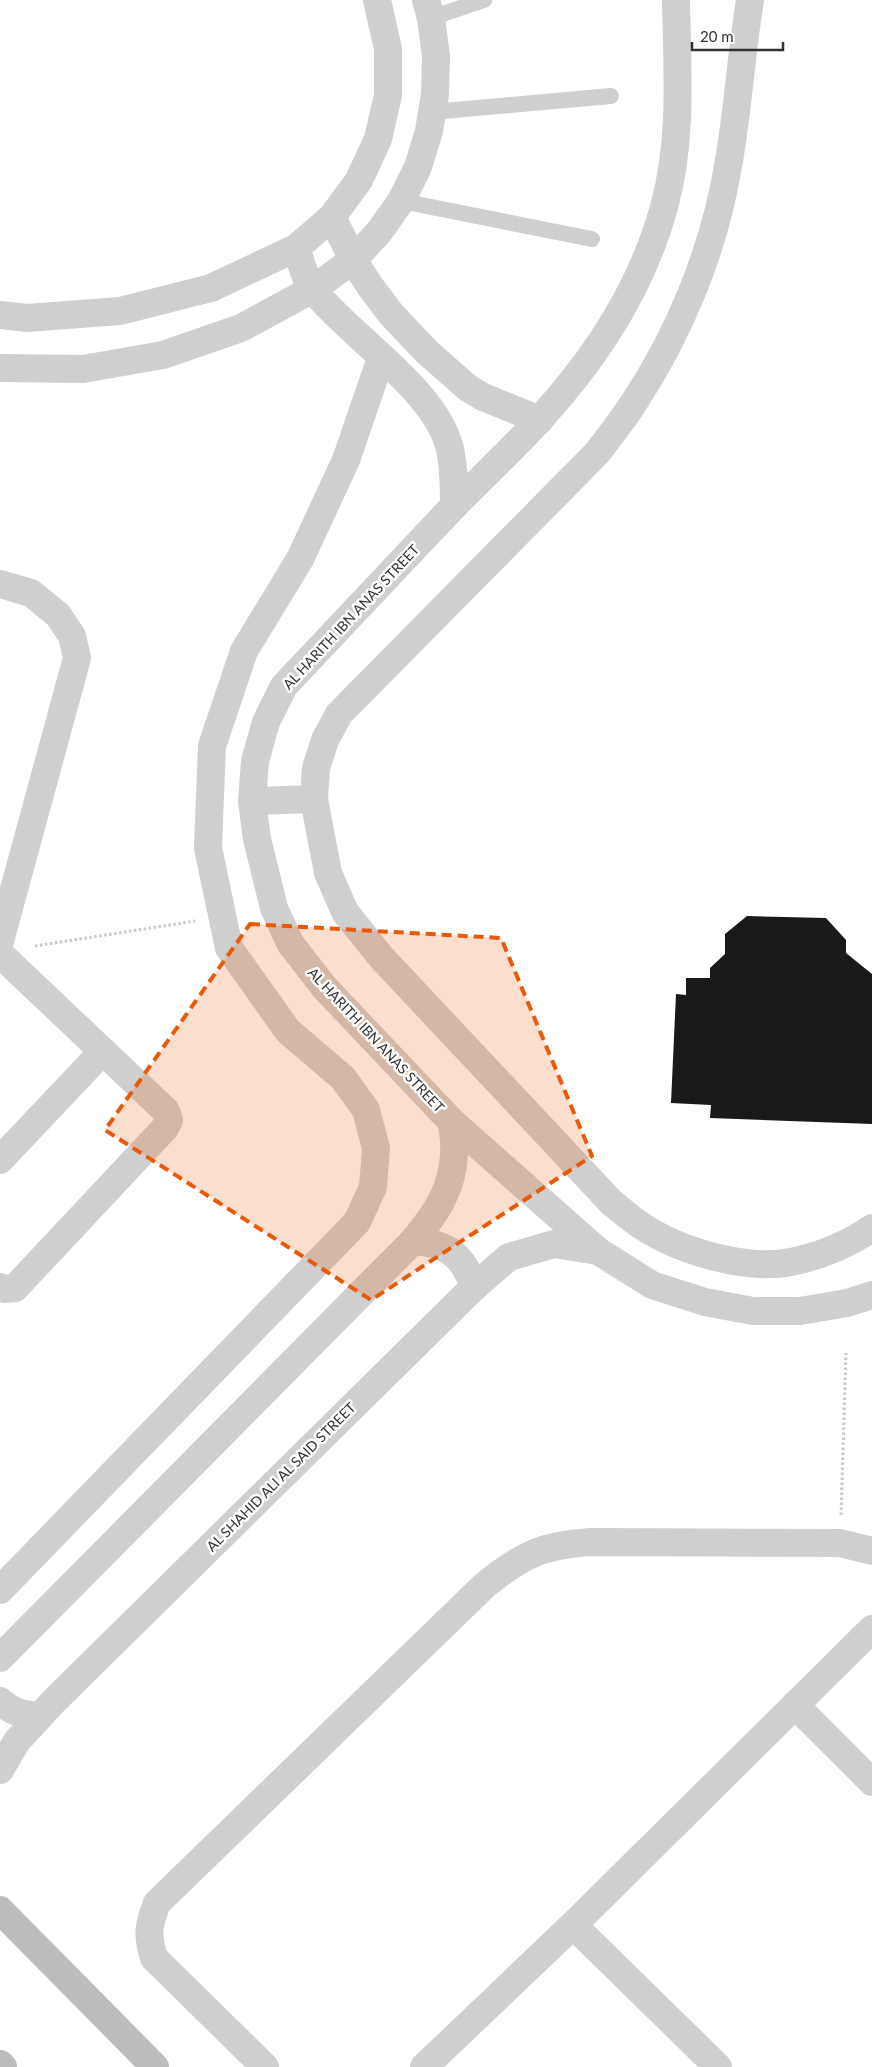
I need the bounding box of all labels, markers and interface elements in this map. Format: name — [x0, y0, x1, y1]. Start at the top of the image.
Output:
scale bar — [692, 20, 783, 52]
text: 20 m — [700, 27, 734, 45]
street label: AL HARITH IBN ANAS STREET — [279, 540, 423, 693]
street label: AL HARITH IBN ANAS STREET — [305, 964, 449, 1116]
street label: AL SHAHID ALI AL SAID STREET — [203, 1398, 359, 1555]

